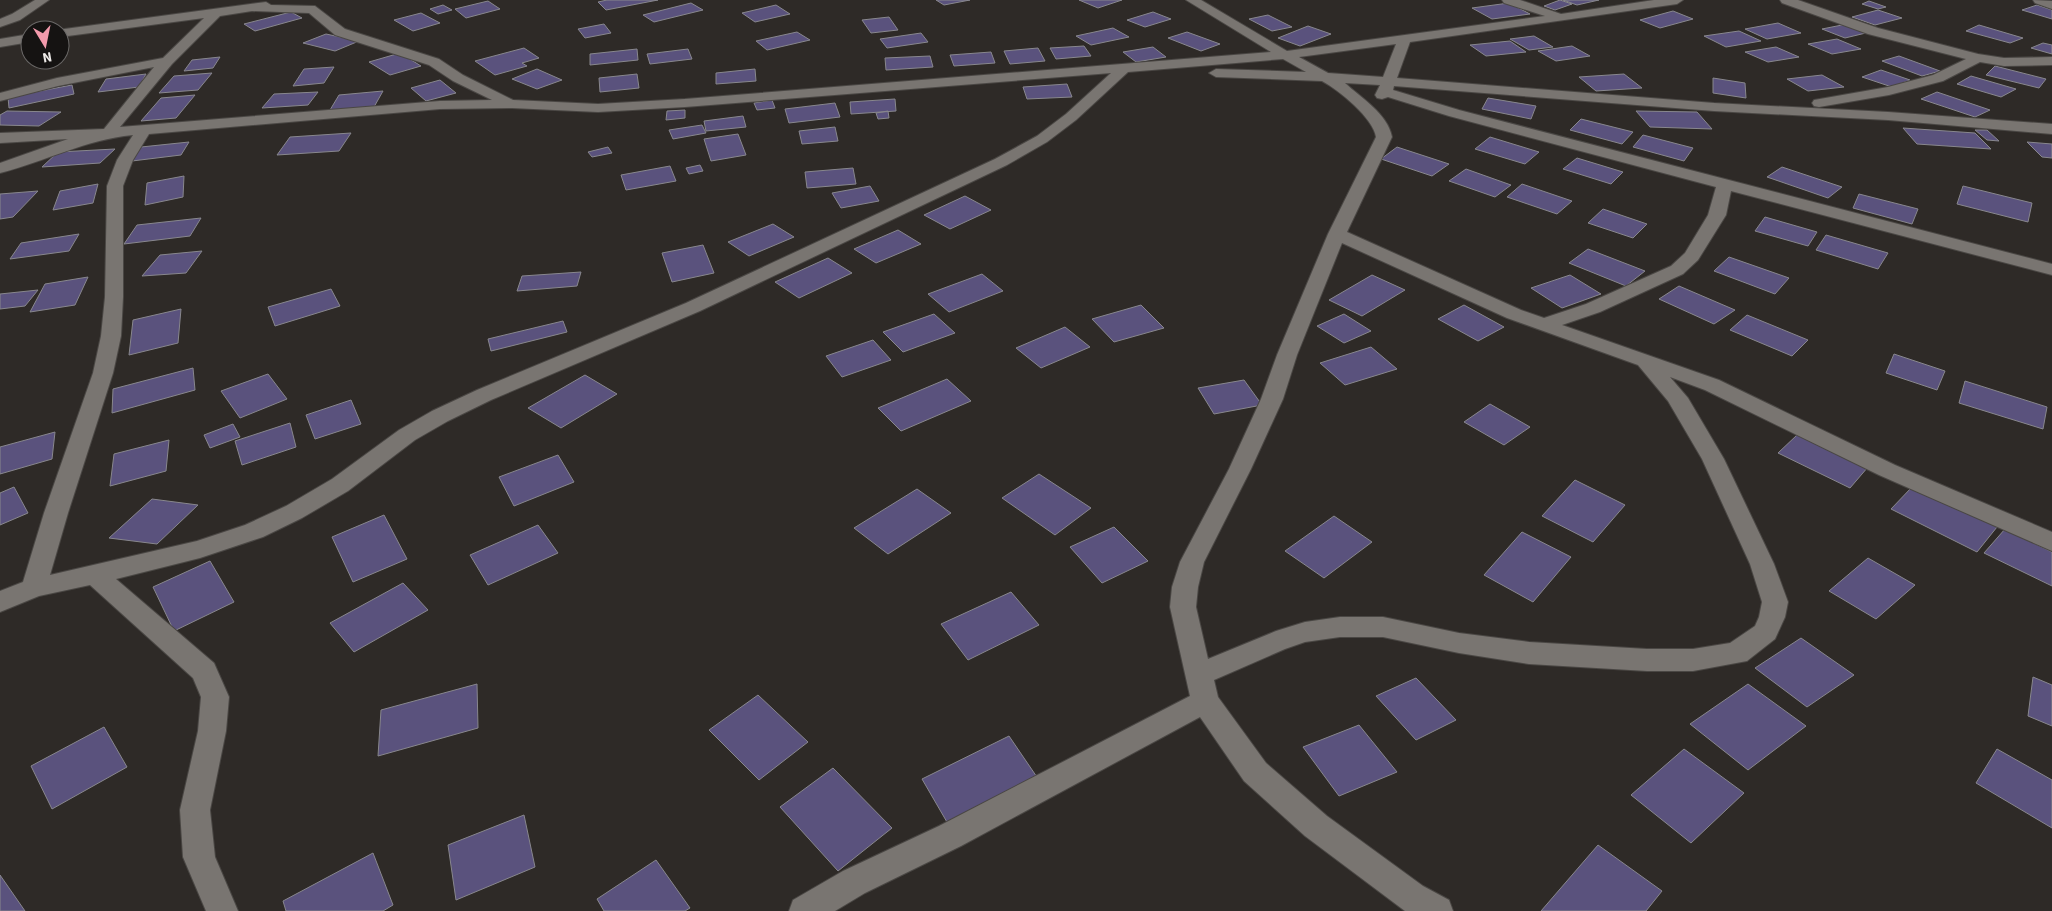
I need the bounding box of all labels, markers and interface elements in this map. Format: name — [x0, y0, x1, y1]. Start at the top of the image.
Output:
north arrow — [20, 20, 70, 70]
text: N — [41, 46, 53, 67]

